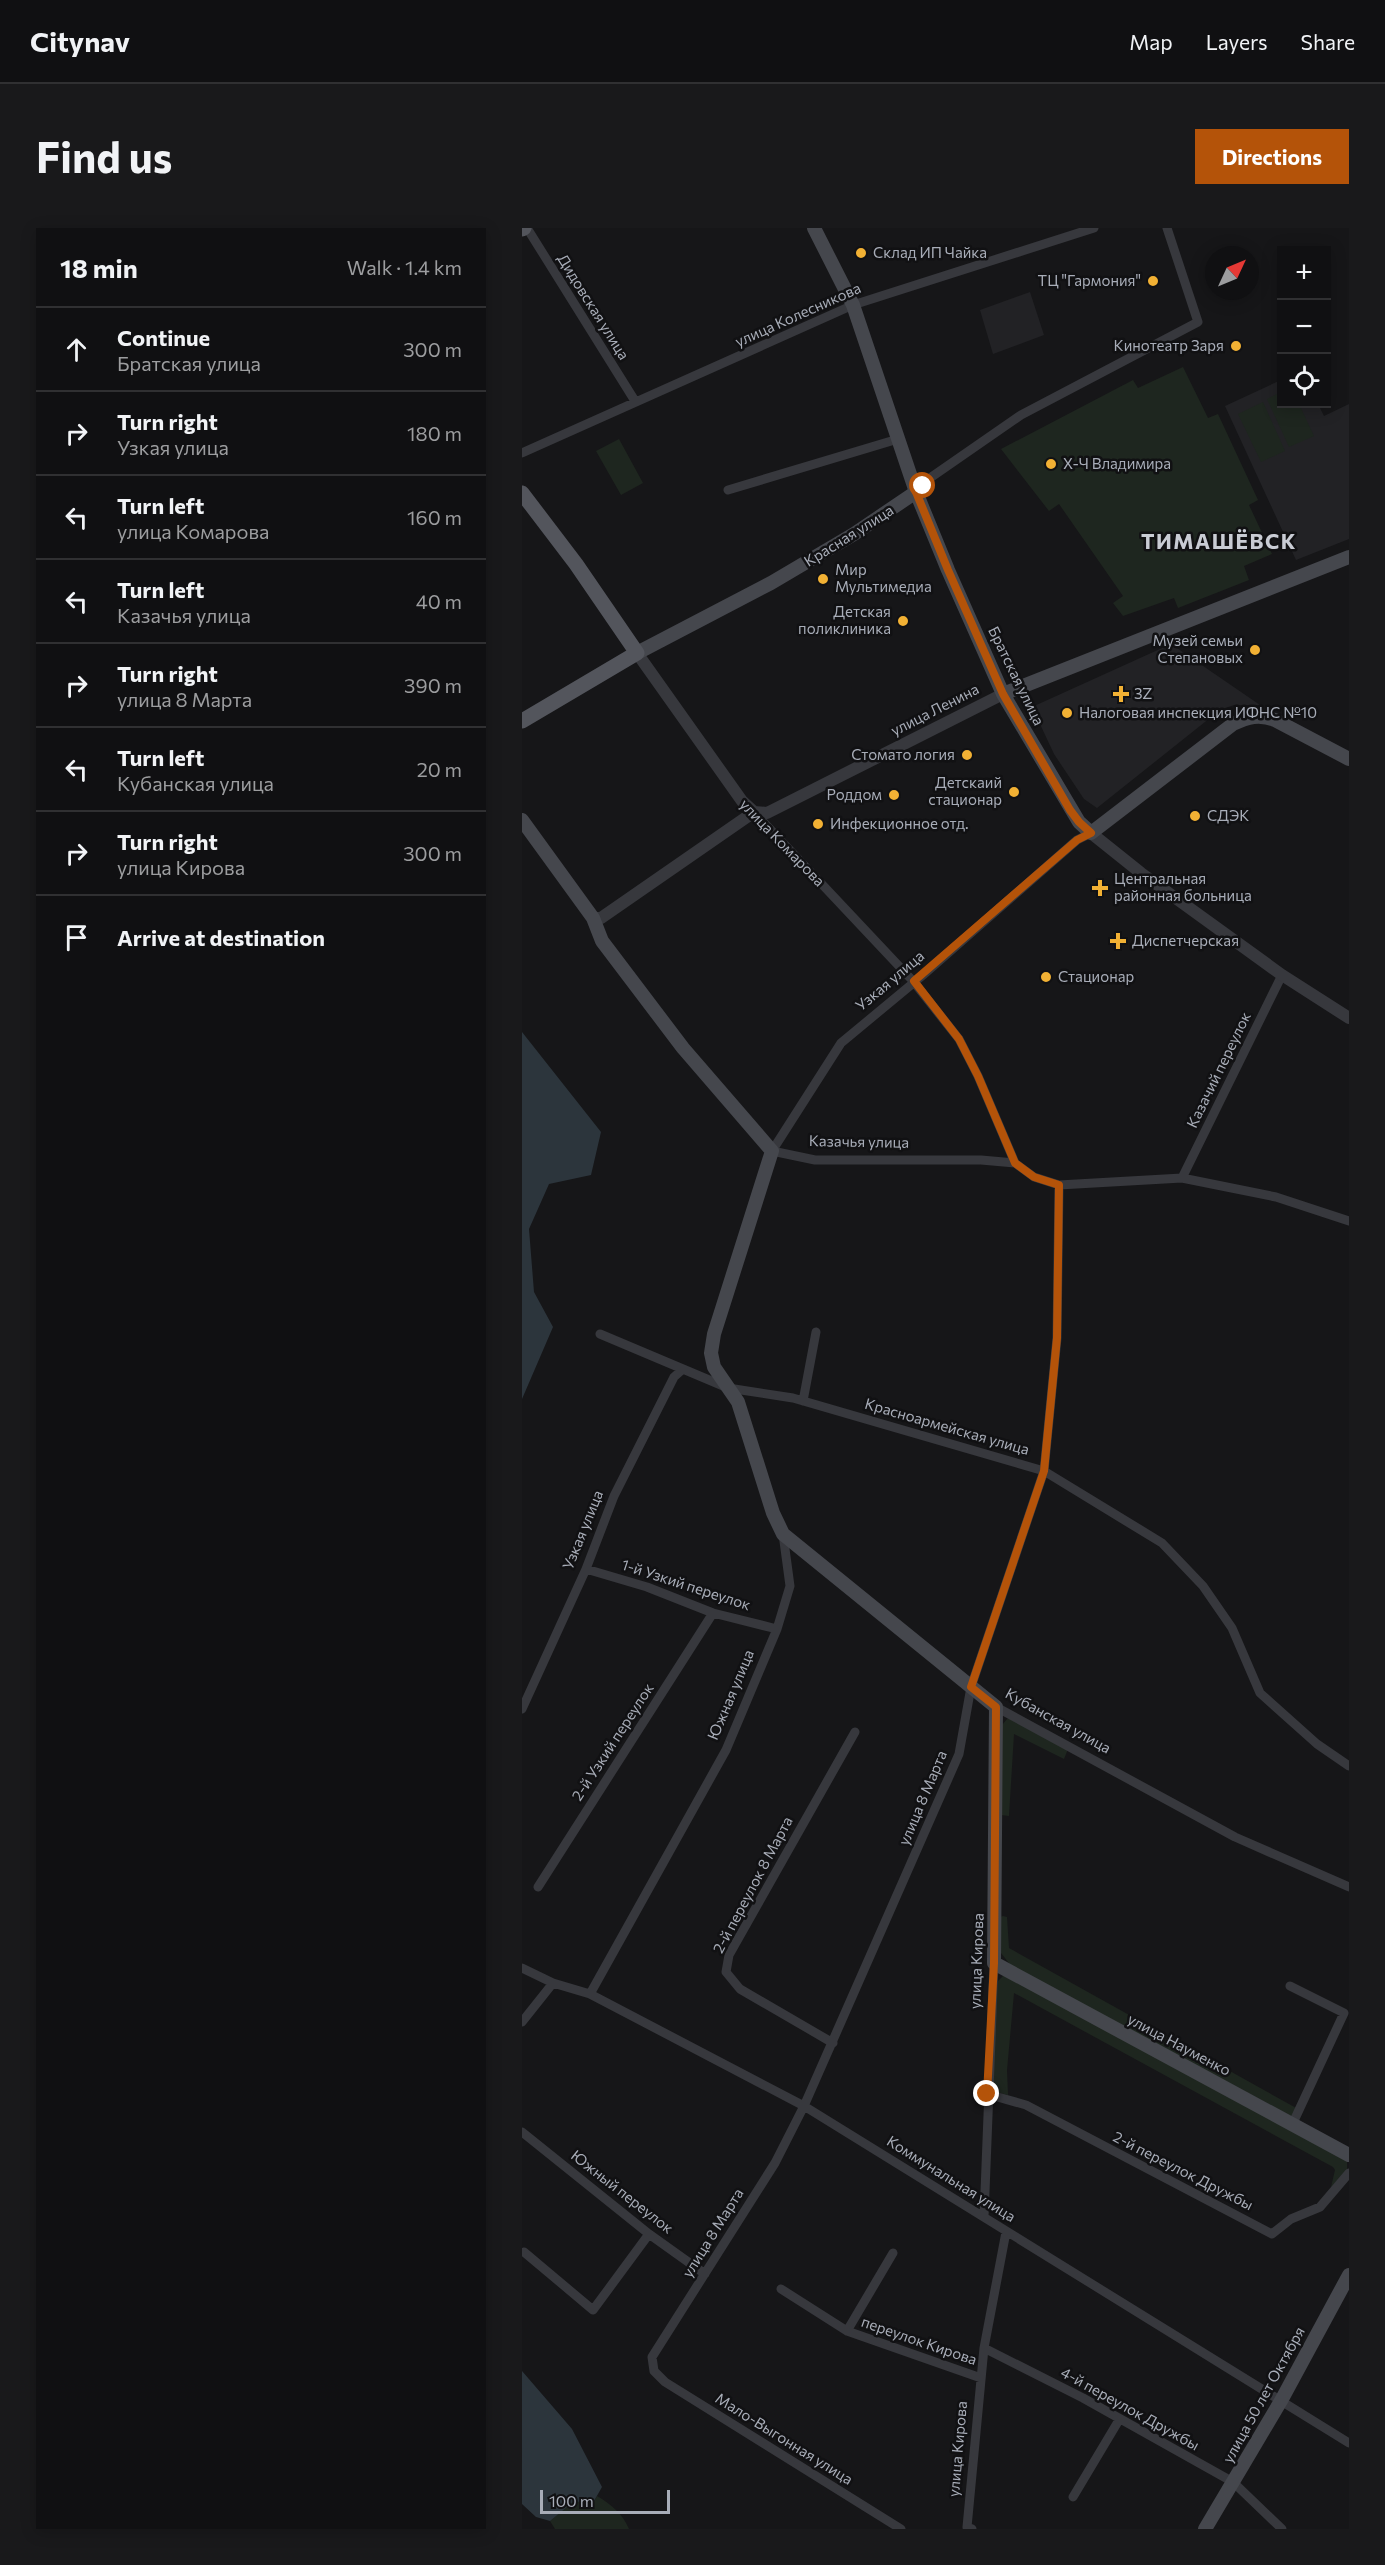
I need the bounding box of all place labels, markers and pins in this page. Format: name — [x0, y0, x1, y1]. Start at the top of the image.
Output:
place label: Склад ИП Чайка — [873, 243, 987, 261]
marker: Склад ИП Чайка — [854, 246, 868, 260]
place label: ТЦ "Гармония" — [1038, 271, 1141, 289]
marker: ТЦ "Гармония" — [1146, 274, 1160, 288]
place label: Кинотеатр Заря — [1114, 336, 1224, 354]
marker: Кинотеатр Заря — [1229, 339, 1243, 353]
place label: Х-Ч Владимира — [1063, 454, 1171, 472]
marker: Х-Ч Владимира — [1044, 457, 1058, 471]
place label: Мир Мультимедиа — [835, 560, 932, 595]
marker: Мир Мультимедиа — [816, 572, 830, 586]
place label: Детская поликлиника — [798, 602, 891, 637]
marker: Детская поликлиника — [896, 614, 910, 628]
place label: Музей семьи Степановых — [1152, 631, 1243, 666]
marker: Музей семьи Степановых — [1248, 643, 1262, 657]
place label: 3Z — [1134, 684, 1152, 702]
marker: 3Z — [1112, 685, 1130, 703]
place label: Налоговая инспекция ИФНС №10 — [1079, 703, 1317, 721]
marker: Налоговая инспекция ИФНС №10 — [1060, 706, 1074, 720]
place label: Стомато логия — [851, 745, 955, 763]
marker: Стомато логия — [960, 748, 974, 762]
place label: Детскаий стационар — [928, 773, 1002, 808]
place label: Роддом — [827, 785, 882, 803]
marker: Детскаий стационар — [1007, 785, 1021, 799]
marker: Роддом — [887, 788, 901, 802]
place label: СДЭК — [1207, 806, 1249, 824]
marker: СДЭК — [1188, 809, 1202, 823]
place label: Инфекционное отд. — [830, 814, 969, 832]
marker: Инфекционное отд. — [811, 817, 825, 831]
place label: Центральная районная больница — [1114, 869, 1252, 904]
marker: Центральная районная больница — [1091, 879, 1109, 897]
place label: Диспетчерская — [1132, 931, 1239, 949]
marker: Диспетчерская — [1109, 932, 1127, 950]
place label: Стационар — [1058, 967, 1134, 985]
marker: Стационар — [1039, 970, 1053, 984]

